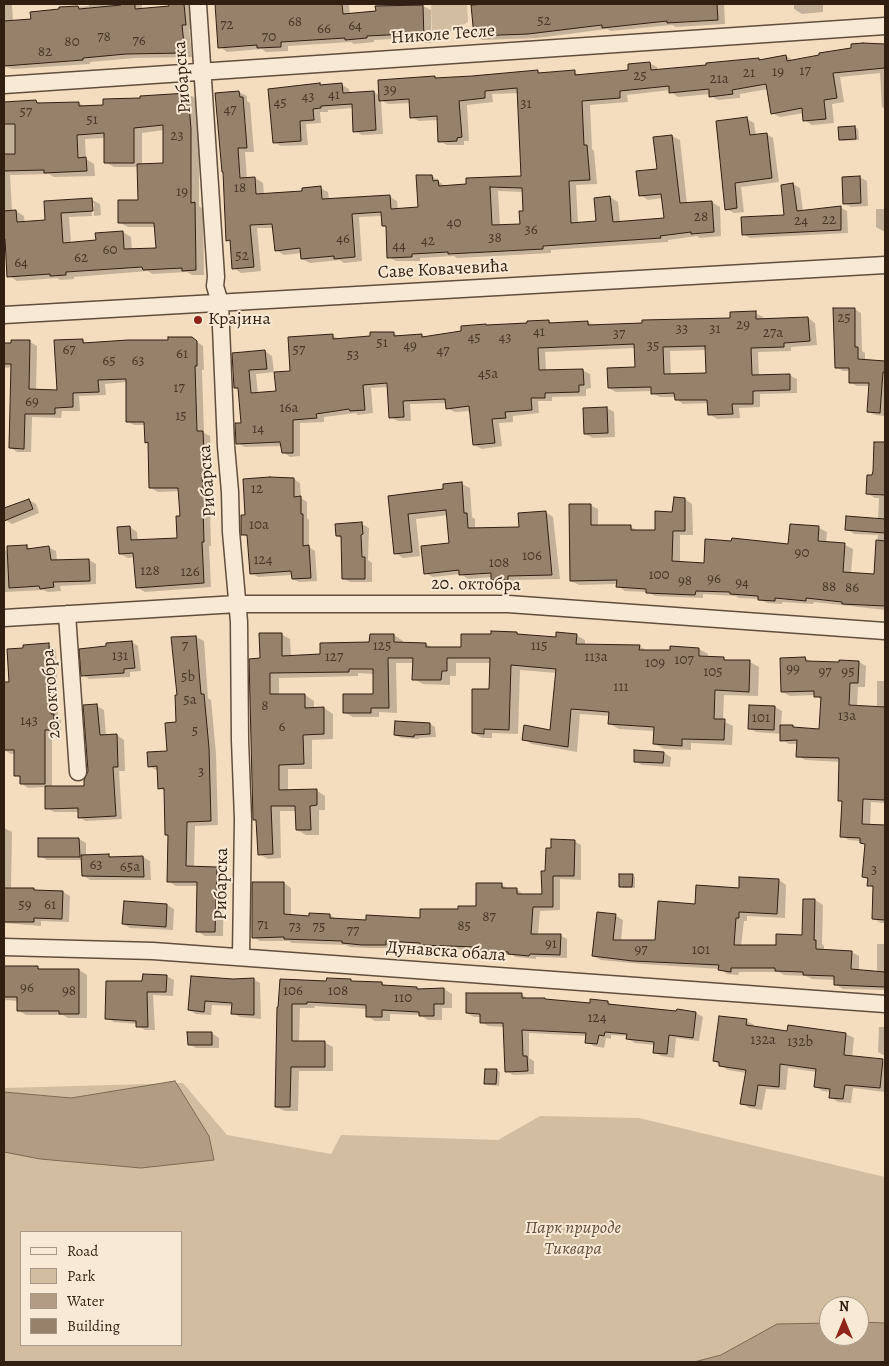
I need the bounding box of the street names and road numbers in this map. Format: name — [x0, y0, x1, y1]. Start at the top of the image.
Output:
street label: Николе Тесле — [390, 21, 496, 49]
street label: Рибарска — [170, 40, 196, 114]
street label: Саве Ковачевића — [377, 256, 509, 284]
street label: Рибарска — [195, 444, 221, 518]
street label: 20. октобра — [431, 573, 521, 597]
street label: 20. октобра — [38, 648, 66, 740]
street label: Рибарска — [211, 848, 233, 920]
street label: Дунавска обала — [386, 937, 506, 967]

